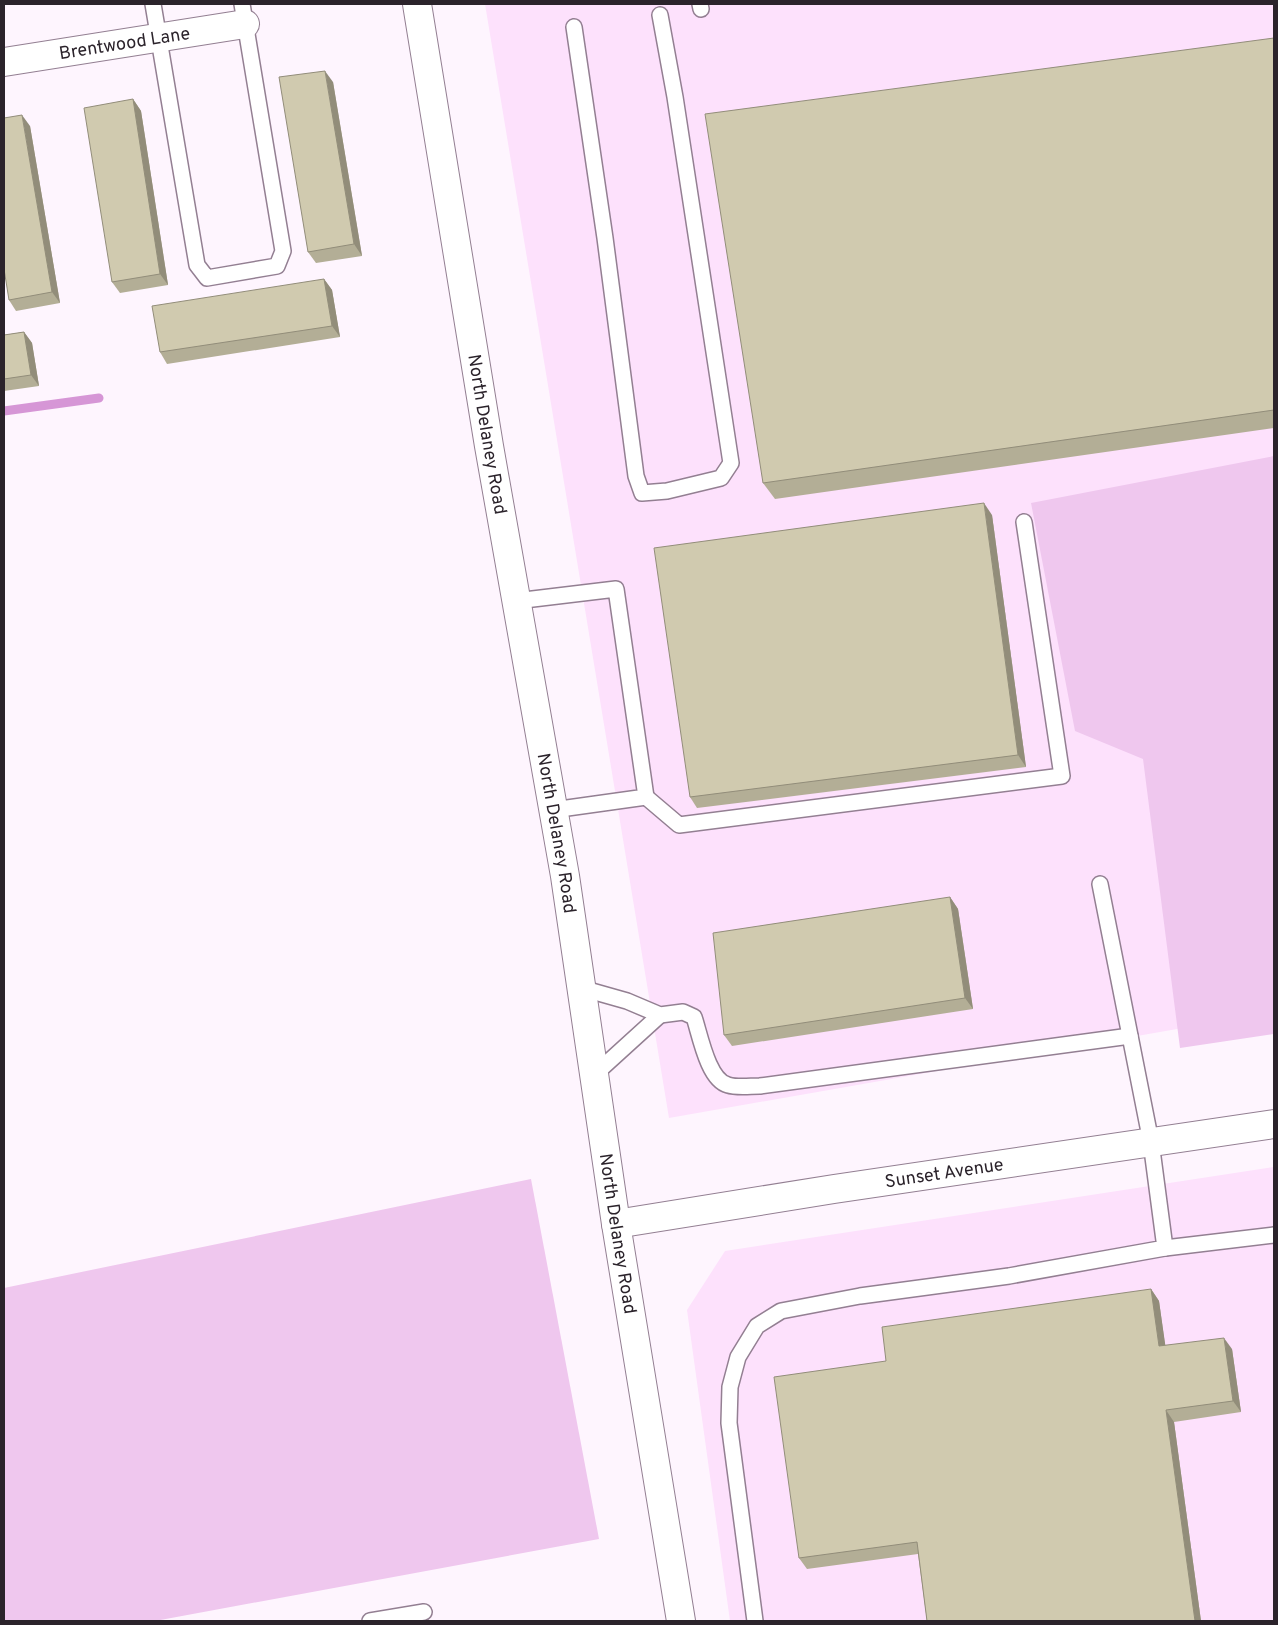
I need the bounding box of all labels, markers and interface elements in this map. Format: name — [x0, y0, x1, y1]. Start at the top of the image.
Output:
street label: Brentwood Lane — [58, 23, 192, 66]
street label: North Delaney Road — [461, 353, 511, 517]
street label: North Delaney Road — [531, 752, 580, 915]
street label: North Delaney Road — [593, 1152, 641, 1316]
street label: Sunset Avenue — [883, 1154, 1005, 1194]

